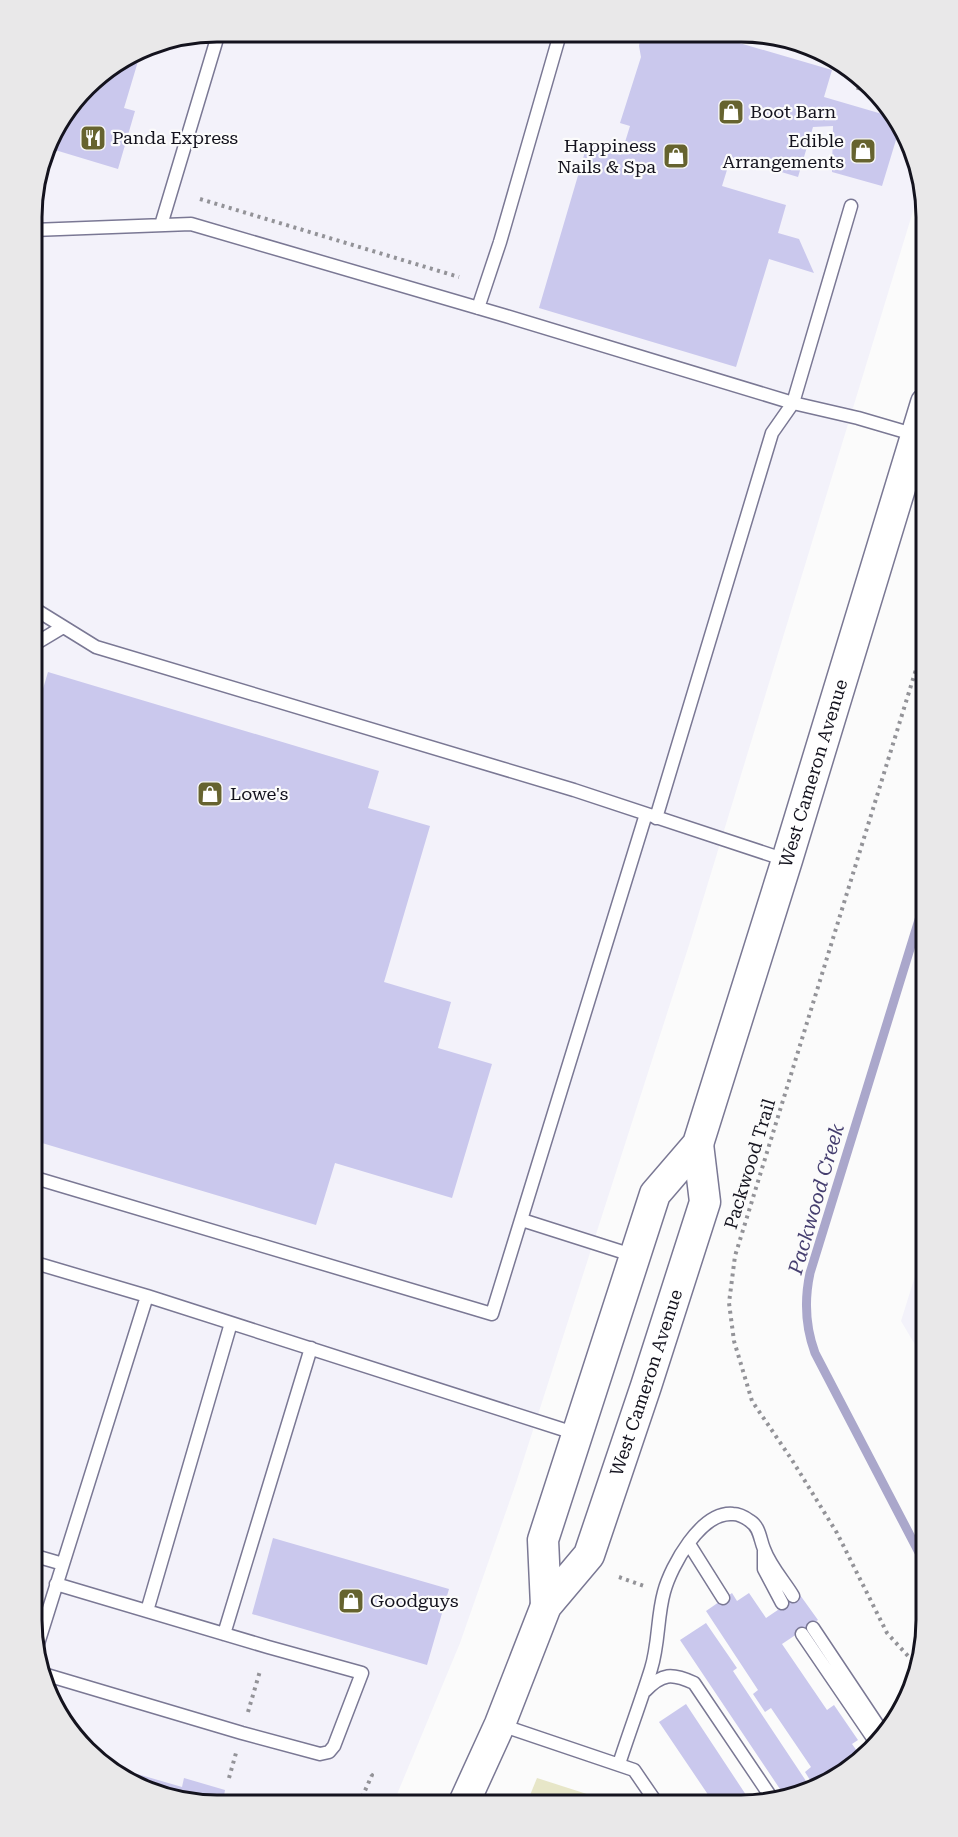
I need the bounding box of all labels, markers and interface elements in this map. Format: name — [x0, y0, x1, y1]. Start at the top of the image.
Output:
shop icon: Boot Barn — [716, 97, 746, 127]
place label: Boot Barn — [750, 101, 837, 122]
restaurant icon: Panda Express — [78, 123, 108, 153]
place label: Panda Express — [112, 127, 238, 148]
place label: Edible Arrangements — [723, 130, 844, 172]
place label: Happiness Nails & Spa — [557, 135, 656, 177]
shop icon: Edible Arrangements — [848, 136, 878, 166]
shop icon: Happiness Nails & Spa — [661, 141, 691, 171]
street label: West Cameron Avenue — [774, 677, 851, 870]
shop icon: Lowe's — [195, 779, 225, 809]
place label: Lowe's — [230, 783, 288, 804]
street label: Packwood Trail — [720, 1096, 779, 1231]
water label: Packwood Creek — [783, 1121, 849, 1278]
street label: West Cameron Avenue — [605, 1286, 686, 1479]
shop icon: Goodguys — [336, 1586, 366, 1616]
place label: Goodguys — [370, 1590, 458, 1611]

